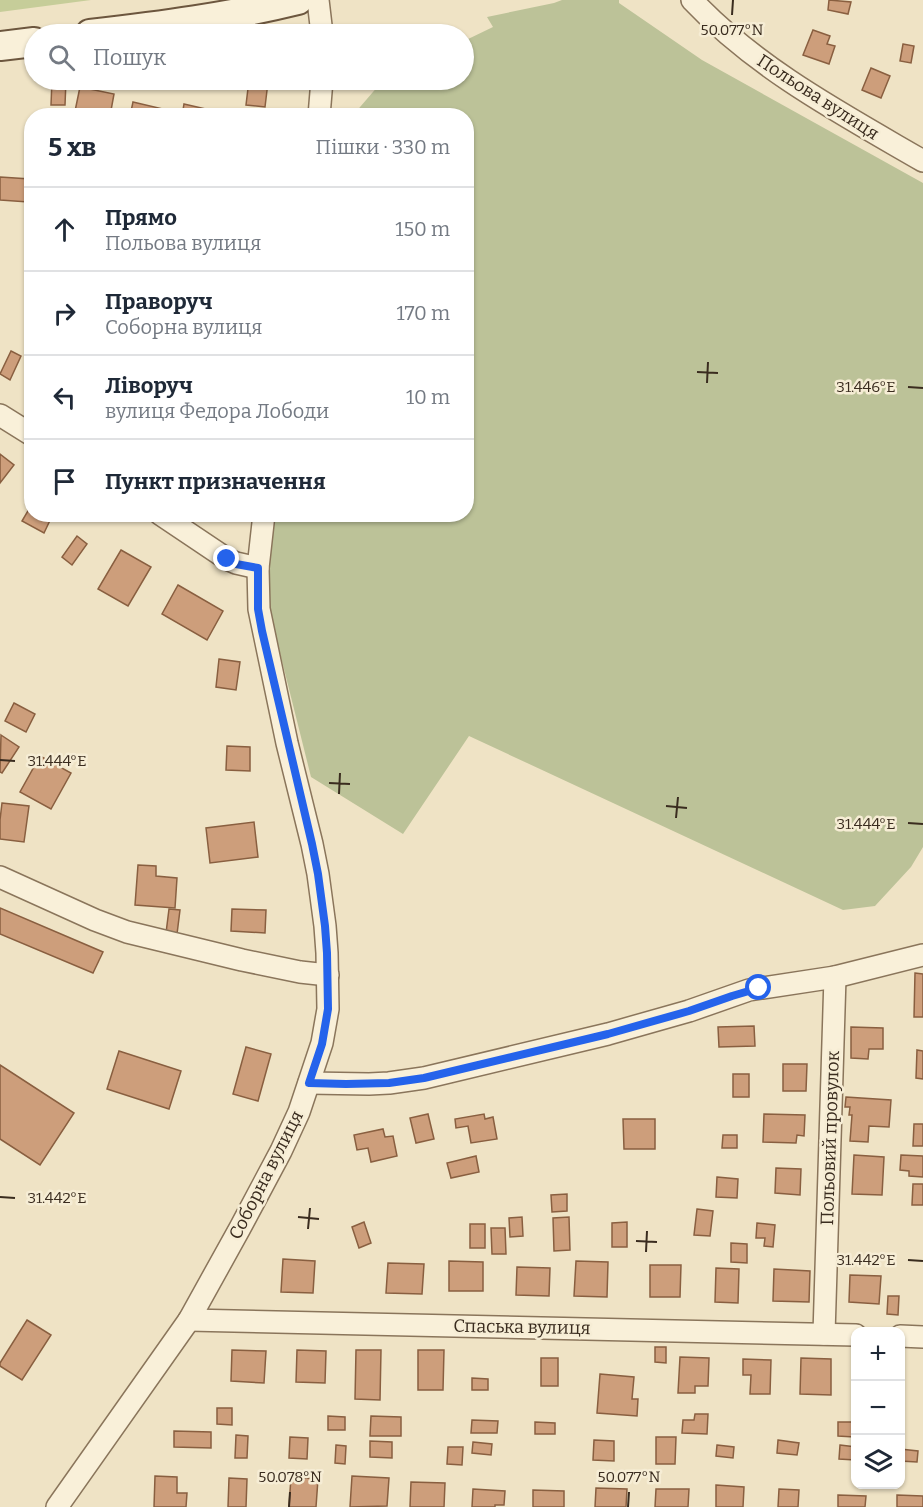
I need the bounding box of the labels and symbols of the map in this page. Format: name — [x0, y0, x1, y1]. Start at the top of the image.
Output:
text: 50.077°N — [701, 21, 763, 39]
street label: Польова вулиця — [753, 49, 883, 145]
text: 31.446°E — [836, 378, 896, 396]
route end — [213, 545, 239, 571]
text: 31.444°E — [27, 752, 87, 770]
text: 31.444°E — [836, 815, 896, 833]
route start — [745, 974, 771, 1000]
street label: Польовий провулок — [816, 1050, 844, 1226]
street label: Соборна вулиця — [224, 1107, 308, 1243]
text: 31.442°E — [27, 1189, 87, 1207]
text: 31.442°E — [836, 1251, 896, 1269]
street label: Спаська вулиця — [453, 1315, 591, 1339]
text: 50.078°N — [258, 1468, 322, 1486]
text: 50.077°N — [598, 1468, 660, 1486]

